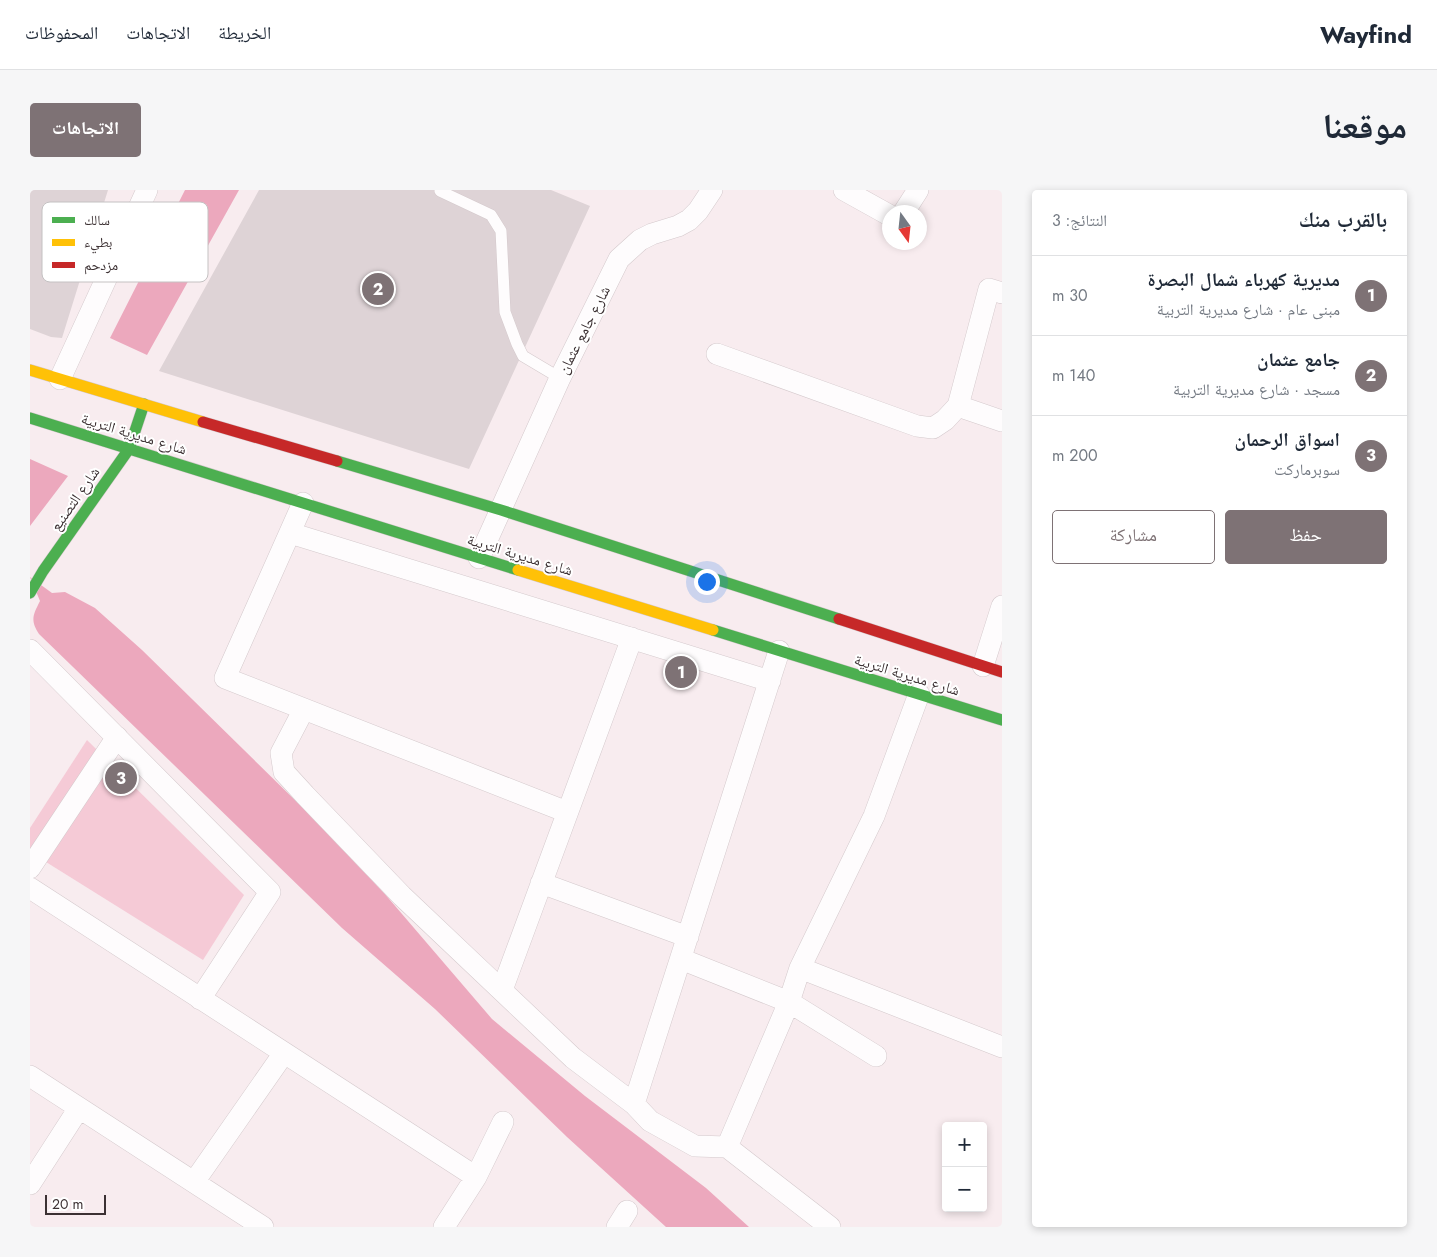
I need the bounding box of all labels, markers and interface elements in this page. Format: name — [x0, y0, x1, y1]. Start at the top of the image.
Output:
text: Wayfind — [1320, 17, 1412, 52]
text: المحفوظات — [25, 20, 98, 46]
text: الاتجاهات — [126, 20, 190, 46]
text: الخريطة — [218, 20, 271, 46]
text: موقعنا — [1322, 101, 1407, 151]
button: الاتجاهات — [30, 103, 141, 157]
legend — [42, 202, 208, 282]
north arrow — [882, 205, 927, 250]
text: بالقرب منك — [1299, 205, 1387, 235]
text: النتائج: 3 — [1052, 209, 1107, 232]
text: سالك — [84, 210, 110, 230]
text: بطيء — [84, 232, 113, 254]
text: مزدحم — [84, 255, 118, 275]
text: مديرية كهرباء شمال البصرة — [1148, 266, 1340, 293]
pin: 2 — [362, 270, 394, 308]
street label: شارع جامع عثمان — [552, 282, 616, 378]
text: 30 m — [1052, 284, 1088, 307]
text: 1 — [1367, 284, 1375, 307]
text: مبنى عام · شارع مديرية التربية — [1157, 298, 1340, 321]
text: جامع عثمان — [1257, 346, 1340, 373]
text: 140 m — [1052, 364, 1095, 387]
text: 2 — [1366, 364, 1376, 387]
text: مسجد · شارع مديرية التربية — [1173, 378, 1340, 401]
street label: شارع مديرية التربية — [79, 408, 190, 461]
text: اسواق الرحمان — [1234, 426, 1340, 453]
text: 200 m — [1052, 444, 1098, 467]
text: 3 — [1366, 444, 1376, 467]
text: سوبرماركت — [1274, 458, 1340, 481]
street label: شارع التصنيع — [45, 462, 105, 536]
button: مشاركة — [1052, 510, 1215, 564]
button: حفظ — [1225, 510, 1387, 564]
street label: شارع مديرية التربية — [465, 529, 576, 582]
your location — [694, 569, 720, 595]
street label: شارع مديرية التربية — [852, 649, 963, 702]
pin: 1 — [665, 653, 697, 691]
pin: 3 — [105, 759, 137, 797]
map controls — [942, 1122, 987, 1212]
button: + — [942, 1122, 987, 1167]
button: − — [942, 1167, 987, 1212]
scale bar — [45, 1192, 106, 1215]
text: 20 m — [52, 1194, 84, 1214]

